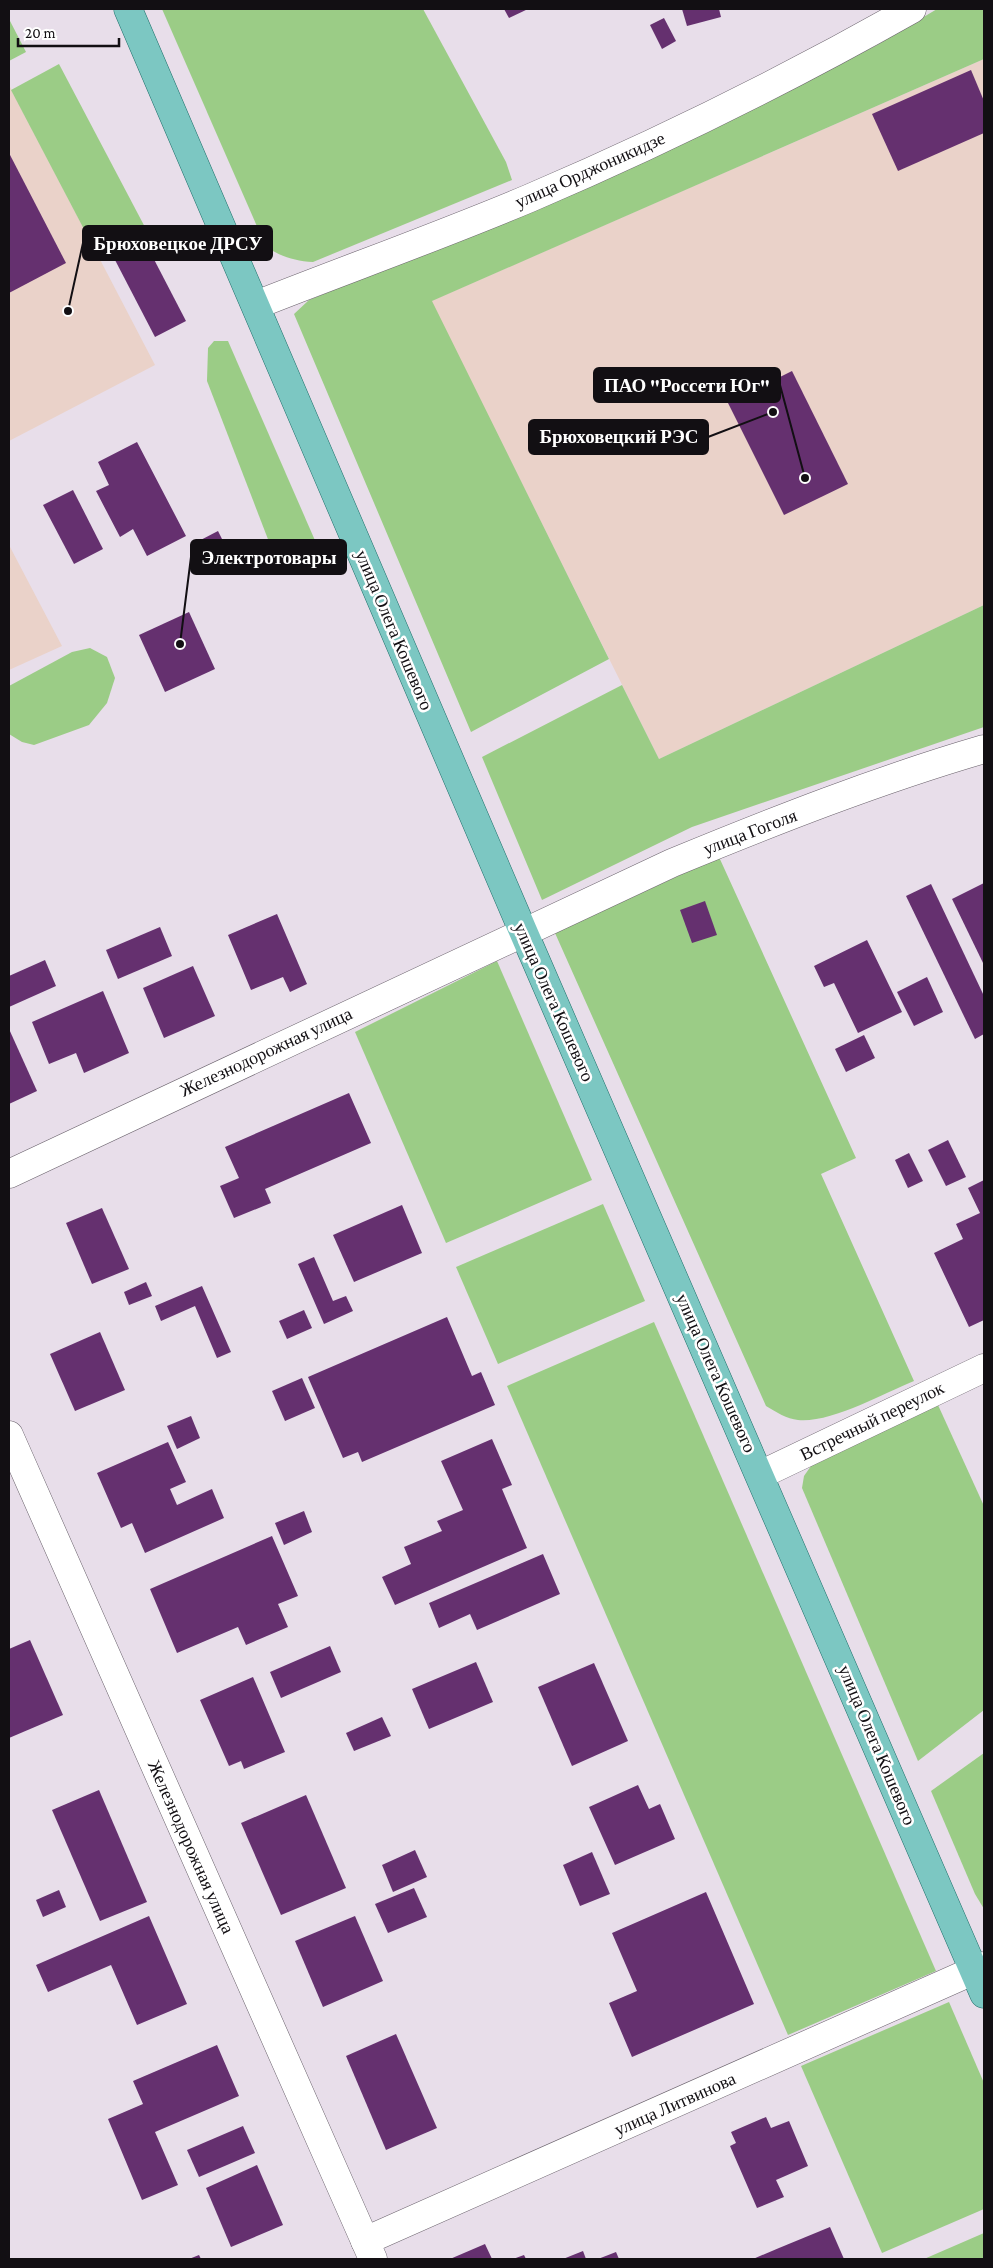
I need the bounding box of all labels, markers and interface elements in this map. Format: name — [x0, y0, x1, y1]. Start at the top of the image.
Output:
scale bar — [18, 15, 119, 47]
text: 20 m — [25, 25, 56, 41]
street label: улица Орджоникидзе — [512, 128, 668, 212]
callout: Брюховецкое ДРСУ — [83, 226, 272, 260]
text: Брюховецкое ДРСУ — [94, 233, 263, 254]
callout: ПАО "Россети Юг" — [594, 368, 780, 402]
text: ПАО "Россети Юг" — [604, 375, 770, 396]
callout: Брюховецкий РЭС — [529, 420, 708, 454]
text: Брюховецкий РЭС — [539, 426, 699, 447]
callout: Электротовары — [191, 540, 346, 574]
text: Электротовары — [201, 547, 337, 568]
street label: улица Олега Кошевого — [351, 547, 437, 713]
street label: улица Гоголя — [700, 805, 800, 859]
street label: улица Олега Кошевого — [510, 919, 598, 1085]
street label: Железнодорожная улица — [177, 1003, 355, 1101]
street label: улица Олега Кошевого — [672, 1290, 760, 1456]
street label: Встречный переулок — [797, 1377, 947, 1465]
street label: улица Олега Кошевого — [834, 1662, 920, 1828]
street label: Железнодорожная улица — [144, 1757, 238, 1937]
street label: улица Литвинова — [611, 2068, 739, 2140]

